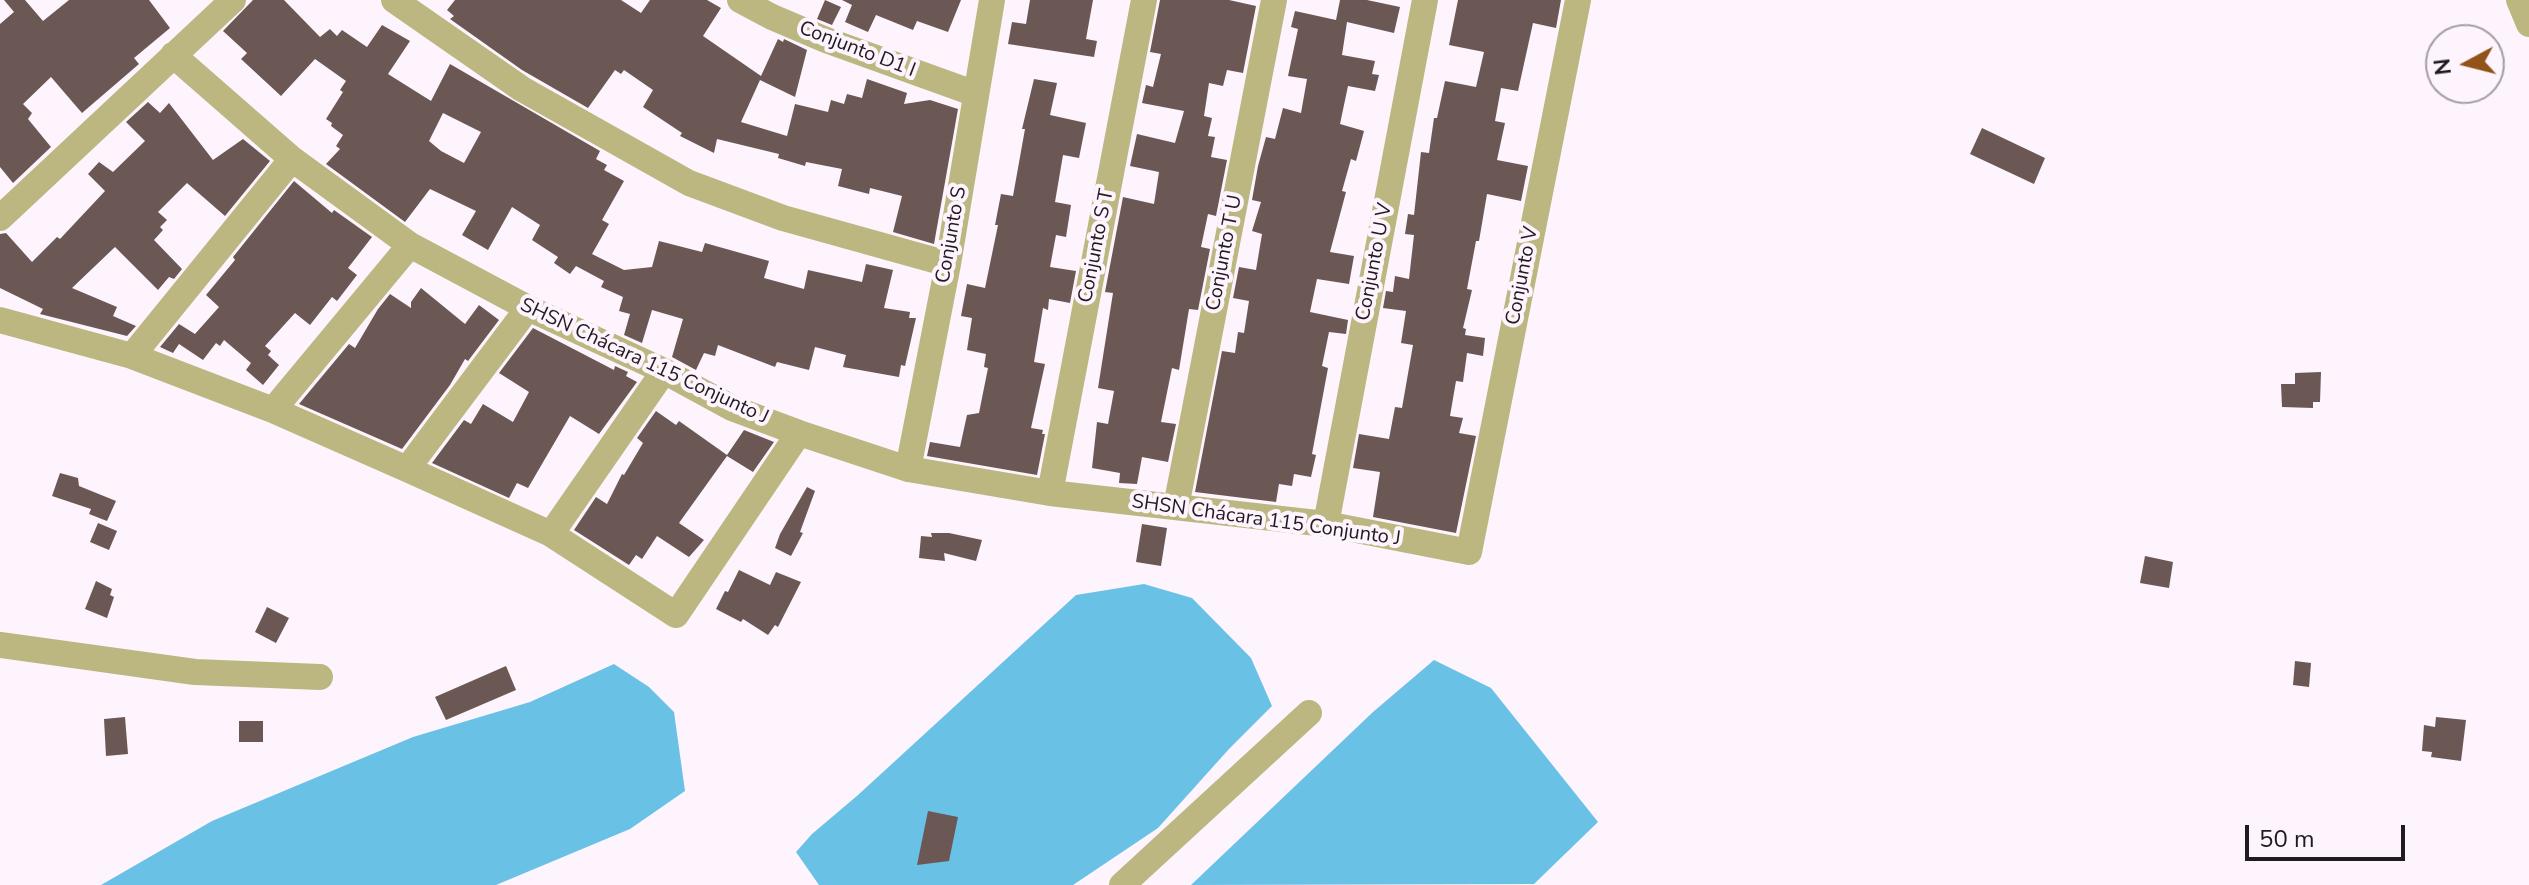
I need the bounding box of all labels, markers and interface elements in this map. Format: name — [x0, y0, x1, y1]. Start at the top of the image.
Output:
street label: Conjunto D1 I — [795, 17, 919, 83]
north arrow — [2425, 24, 2505, 104]
text: N — [2427, 57, 2459, 77]
street label: Conjunto S — [932, 185, 972, 285]
street label: Conjunto S T — [1074, 187, 1120, 305]
street label: Conjunto T U — [1202, 193, 1248, 313]
street label: Conjunto U V — [1352, 201, 1398, 323]
street label: Conjunto V — [1502, 225, 1544, 327]
street label: SHSN Chácara 115 Conjunto J — [516, 294, 772, 430]
street label: SHSN Chácara 115 Conjunto J — [1130, 490, 1402, 552]
scale bar — [2249, 809, 2409, 859]
text: 50 m — [2259, 823, 2315, 855]

